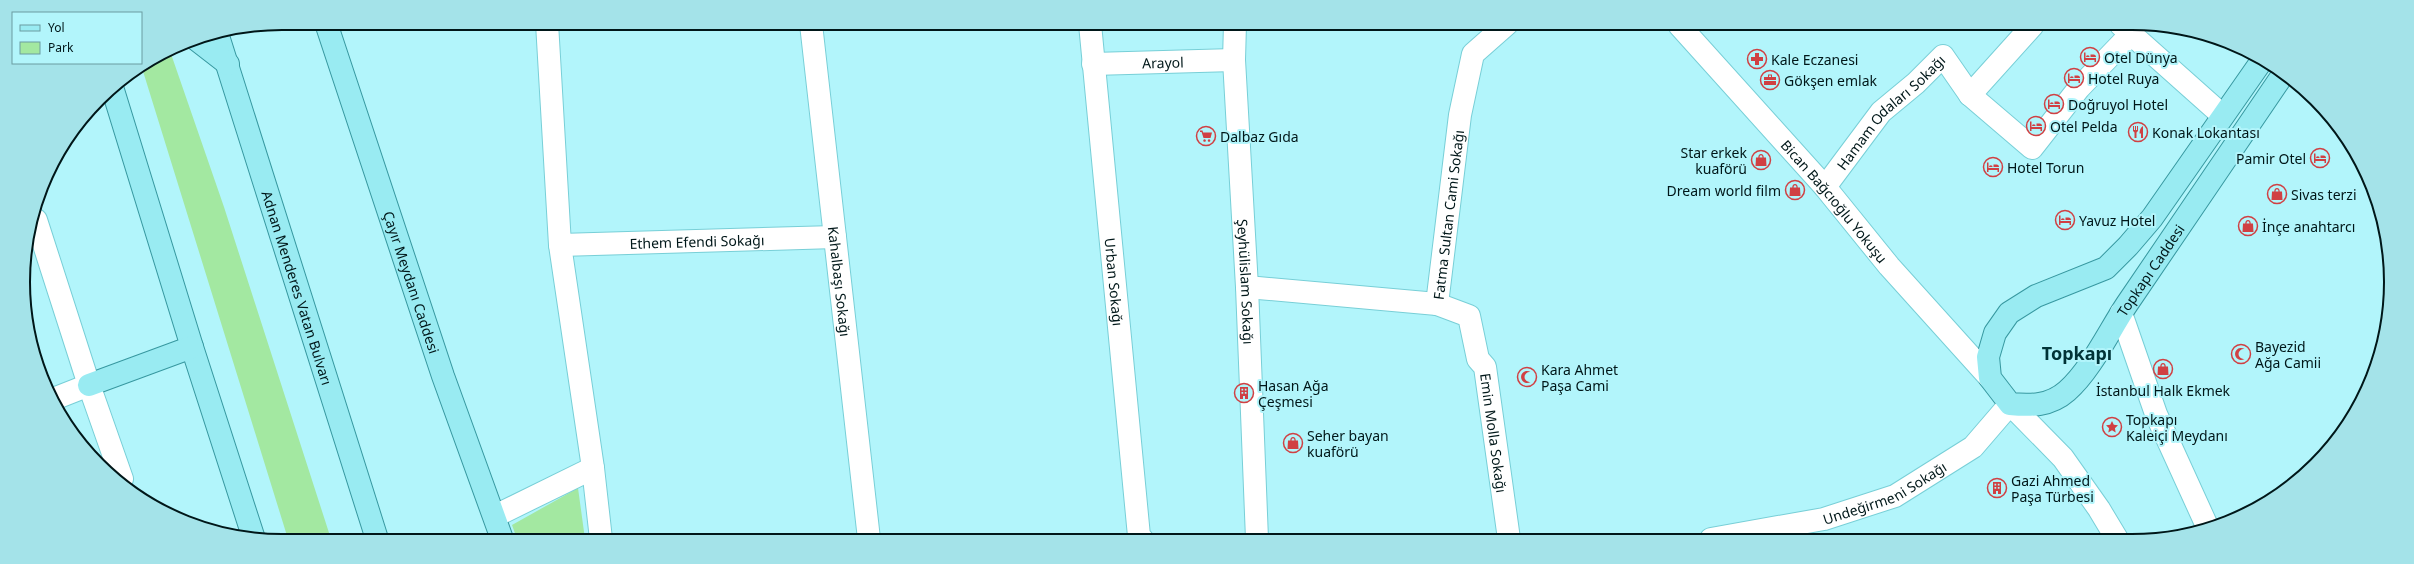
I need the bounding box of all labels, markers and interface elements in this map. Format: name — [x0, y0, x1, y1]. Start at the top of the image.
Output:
legend — [12, 12, 142, 64]
text: Yol — [48, 19, 65, 36]
text: Park — [48, 39, 74, 56]
hotel icon: Otel Dünya — [2079, 46, 2101, 68]
pharmacy icon: Kale Eczanesi — [1746, 48, 1768, 70]
place label: Otel Dünya — [2104, 48, 2178, 67]
place label: Kale Eczanesi — [1771, 50, 1858, 69]
street label: Hamam Odaları Sokağı — [1832, 50, 1949, 173]
street label: Arayol — [1142, 52, 1184, 72]
hotel icon: Hotel Ruya — [2063, 67, 2085, 89]
office icon: Gökşen emlak — [1759, 69, 1781, 91]
place label: Hotel Ruya — [2088, 69, 2159, 88]
place label: Gökşen emlak — [1784, 71, 1877, 90]
hotel icon: Doğruyol Hotel — [2043, 93, 2065, 115]
place label: Doğruyol Hotel — [2068, 95, 2168, 114]
hotel icon: Otel Pelda — [2025, 115, 2047, 137]
place label: Otel Pelda — [2050, 117, 2118, 136]
restaurant icon: Konak Lokantası — [2127, 121, 2149, 143]
place label: Konak Lokantası — [2152, 123, 2260, 142]
supermarket icon: Dalbaz Gıda — [1195, 125, 1217, 147]
place label: Dalbaz Gıda — [1220, 127, 1299, 146]
street label: Fatma Sultan Cami Sokağı — [1428, 129, 1468, 301]
street label: Bican Bağcıoğlu Yokuşu — [1777, 135, 1892, 267]
place label: Star erkek kuaförü — [1680, 143, 1748, 178]
hotel icon: Pamir Otel — [2309, 147, 2331, 169]
shop icon: Star erkek kuaförü — [1750, 149, 1772, 171]
place label: Pamir Otel — [2236, 149, 2306, 168]
hotel icon: Hotel Torun — [1982, 156, 2004, 178]
place label: Hotel Torun — [2007, 158, 2084, 177]
shop icon: Dream world film — [1784, 179, 1806, 201]
place label: Dream world film — [1667, 181, 1781, 200]
shop icon: Sivas terzi — [2266, 183, 2288, 205]
place label: Sivas terzi — [2291, 185, 2357, 204]
street label: Adnan Menderes Vatan Bulvarı — [258, 188, 337, 387]
street label: Çayır Meydanı Caddesi — [379, 208, 444, 356]
hotel icon: Yavuz Hotel — [2054, 209, 2076, 231]
place label: Yavuz Hotel — [2079, 211, 2155, 230]
shop icon: İnçe anahtarcı — [2237, 215, 2259, 237]
place label: İnçe anahtarcı — [2262, 217, 2355, 236]
street label: Şeyhülislam Sokağı — [1234, 218, 1259, 345]
street label: Topkapı Caddesi — [2112, 220, 2188, 320]
street label: Kahalbaşı Sokağı — [824, 225, 856, 338]
street label: Ethem Efendi Sokağı — [629, 230, 765, 252]
street label: Urban Sokağı — [1101, 237, 1128, 327]
place label: Bayezid Ağa Camii — [2255, 337, 2321, 372]
district label: Topkapı — [2042, 341, 2112, 365]
mosque icon: Bayezid Ağa Camii — [2230, 343, 2252, 365]
shop icon: İstanbul Halk Ekmek — [2152, 358, 2174, 380]
place label: Kara Ahmet Paşa Cami — [1541, 360, 1618, 395]
mosque icon: Kara Ahmet Paşa Cami — [1516, 366, 1538, 388]
street label: Emin Molla Sokağı — [1476, 372, 1512, 494]
place label: Hasan Ağa Çeşmesi — [1258, 376, 1329, 411]
place label: İstanbul Halk Ekmek — [2096, 381, 2231, 400]
building icon: Hasan Ağa Çeşmesi — [1233, 382, 1255, 404]
place label: Topkapı Kaleiçi Meydanı — [2126, 410, 2228, 445]
place icon: Topkapı Kaleiçi Meydanı — [2101, 416, 2123, 438]
place label: Seher bayan kuaförü — [1307, 426, 1389, 461]
shop icon: Seher bayan kuaförü — [1282, 432, 1304, 454]
street label: Undeğirmeni Sokağı — [1820, 457, 1950, 528]
place label: Gazi Ahmed Paşa Türbesi — [2011, 471, 2094, 506]
building icon: Gazi Ahmed Paşa Türbesi — [1986, 477, 2008, 499]

